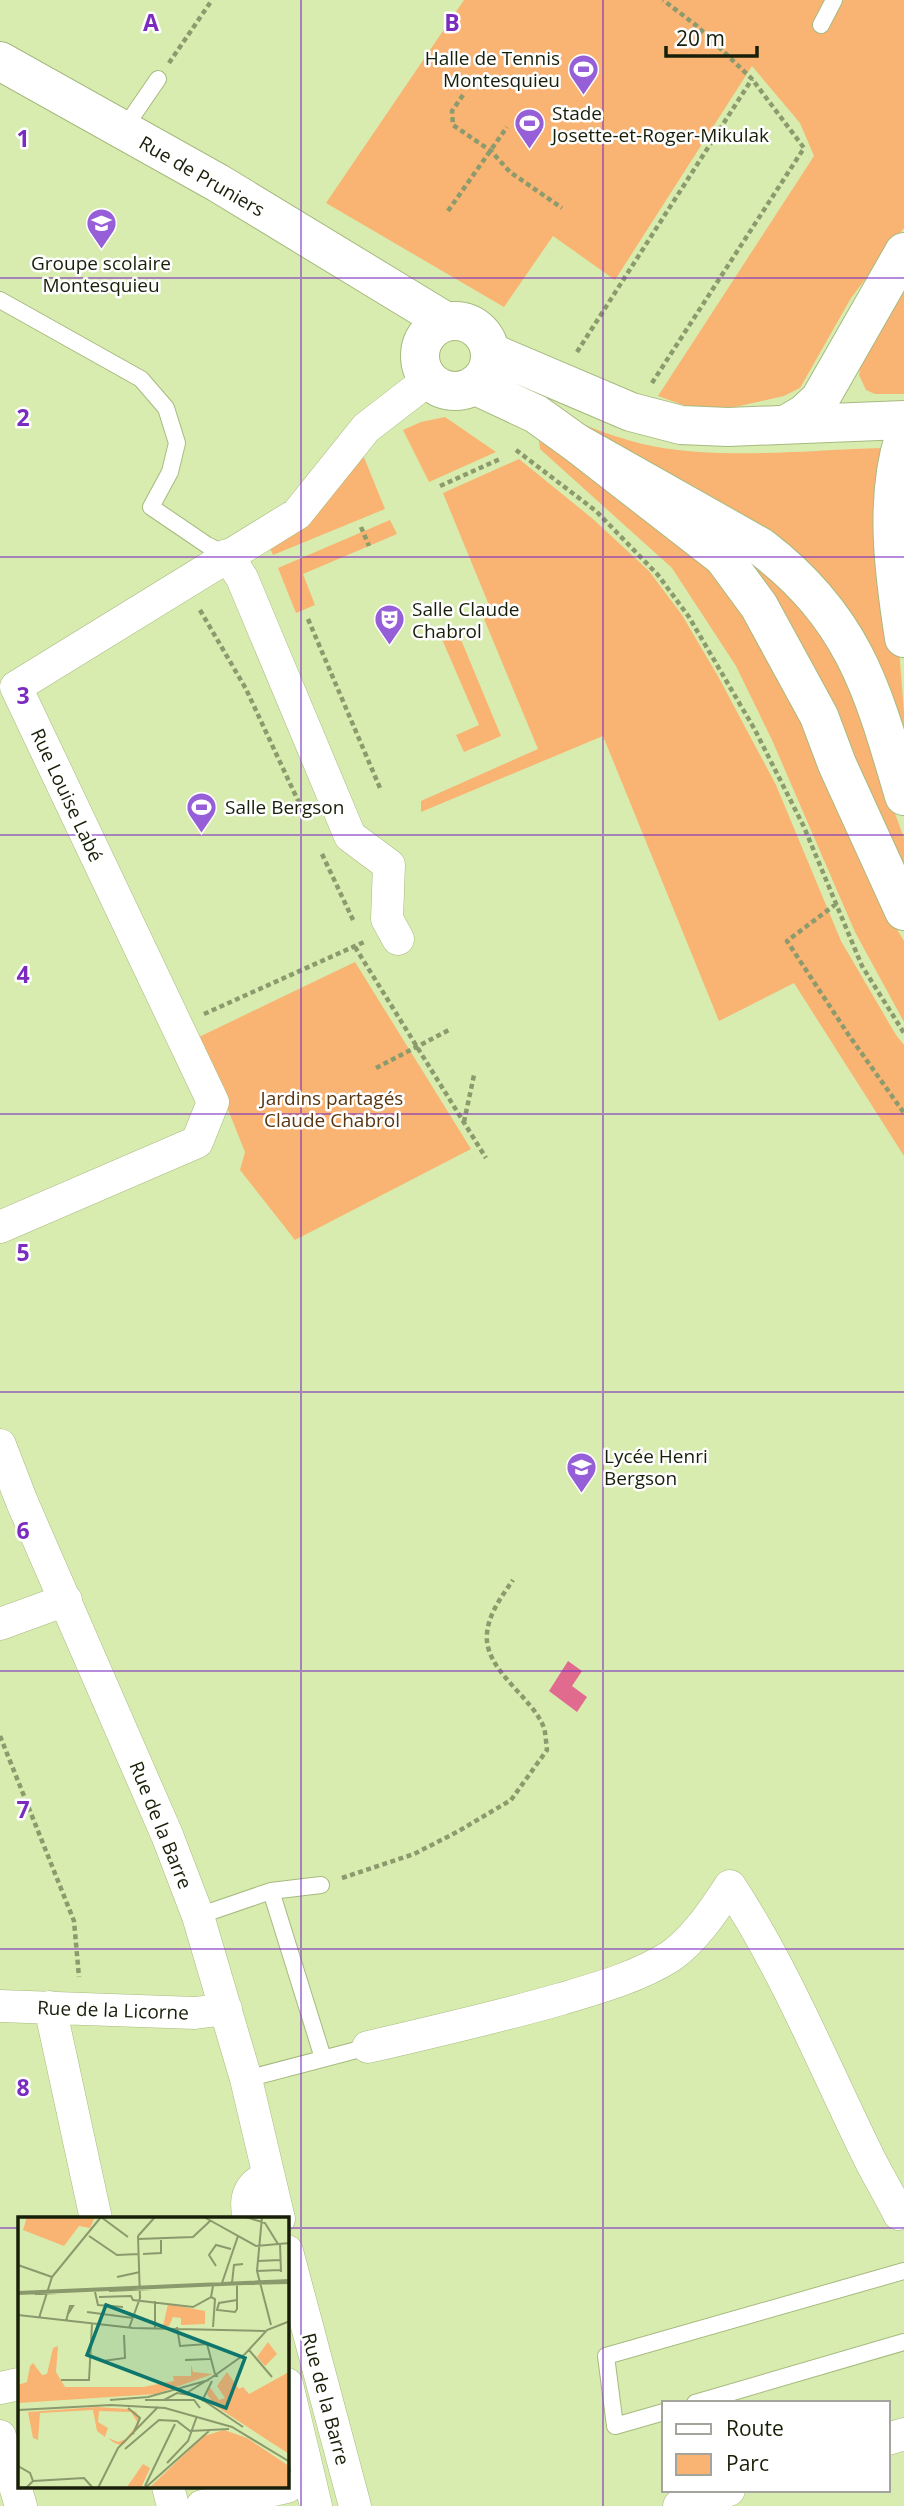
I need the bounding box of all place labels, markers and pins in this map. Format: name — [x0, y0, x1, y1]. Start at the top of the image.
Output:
place label: Halle de Tennis Montesquieu — [425, 45, 560, 93]
sports icon: Halle de Tennis Montesquieu — [566, 52, 600, 96]
place label: Stade Josette-et-Roger-Mikulak — [550, 100, 769, 148]
sports icon: Stade Josette-et-Roger-Mikulak — [512, 107, 546, 151]
school or university icon: Groupe scolaire Montesquieu — [84, 207, 118, 251]
place label: Groupe scolaire Montesquieu — [31, 250, 171, 298]
place label: Salle Claude Chabrol — [412, 596, 519, 644]
theatre icon: Salle Claude Chabrol — [372, 603, 406, 647]
sports icon: Salle Bergson — [185, 790, 219, 834]
place label: Salle Bergson — [225, 794, 344, 820]
place label: Lycée Henri Bergson — [604, 1443, 708, 1491]
school or university icon: Lycée Henri Bergson — [564, 1450, 598, 1494]

